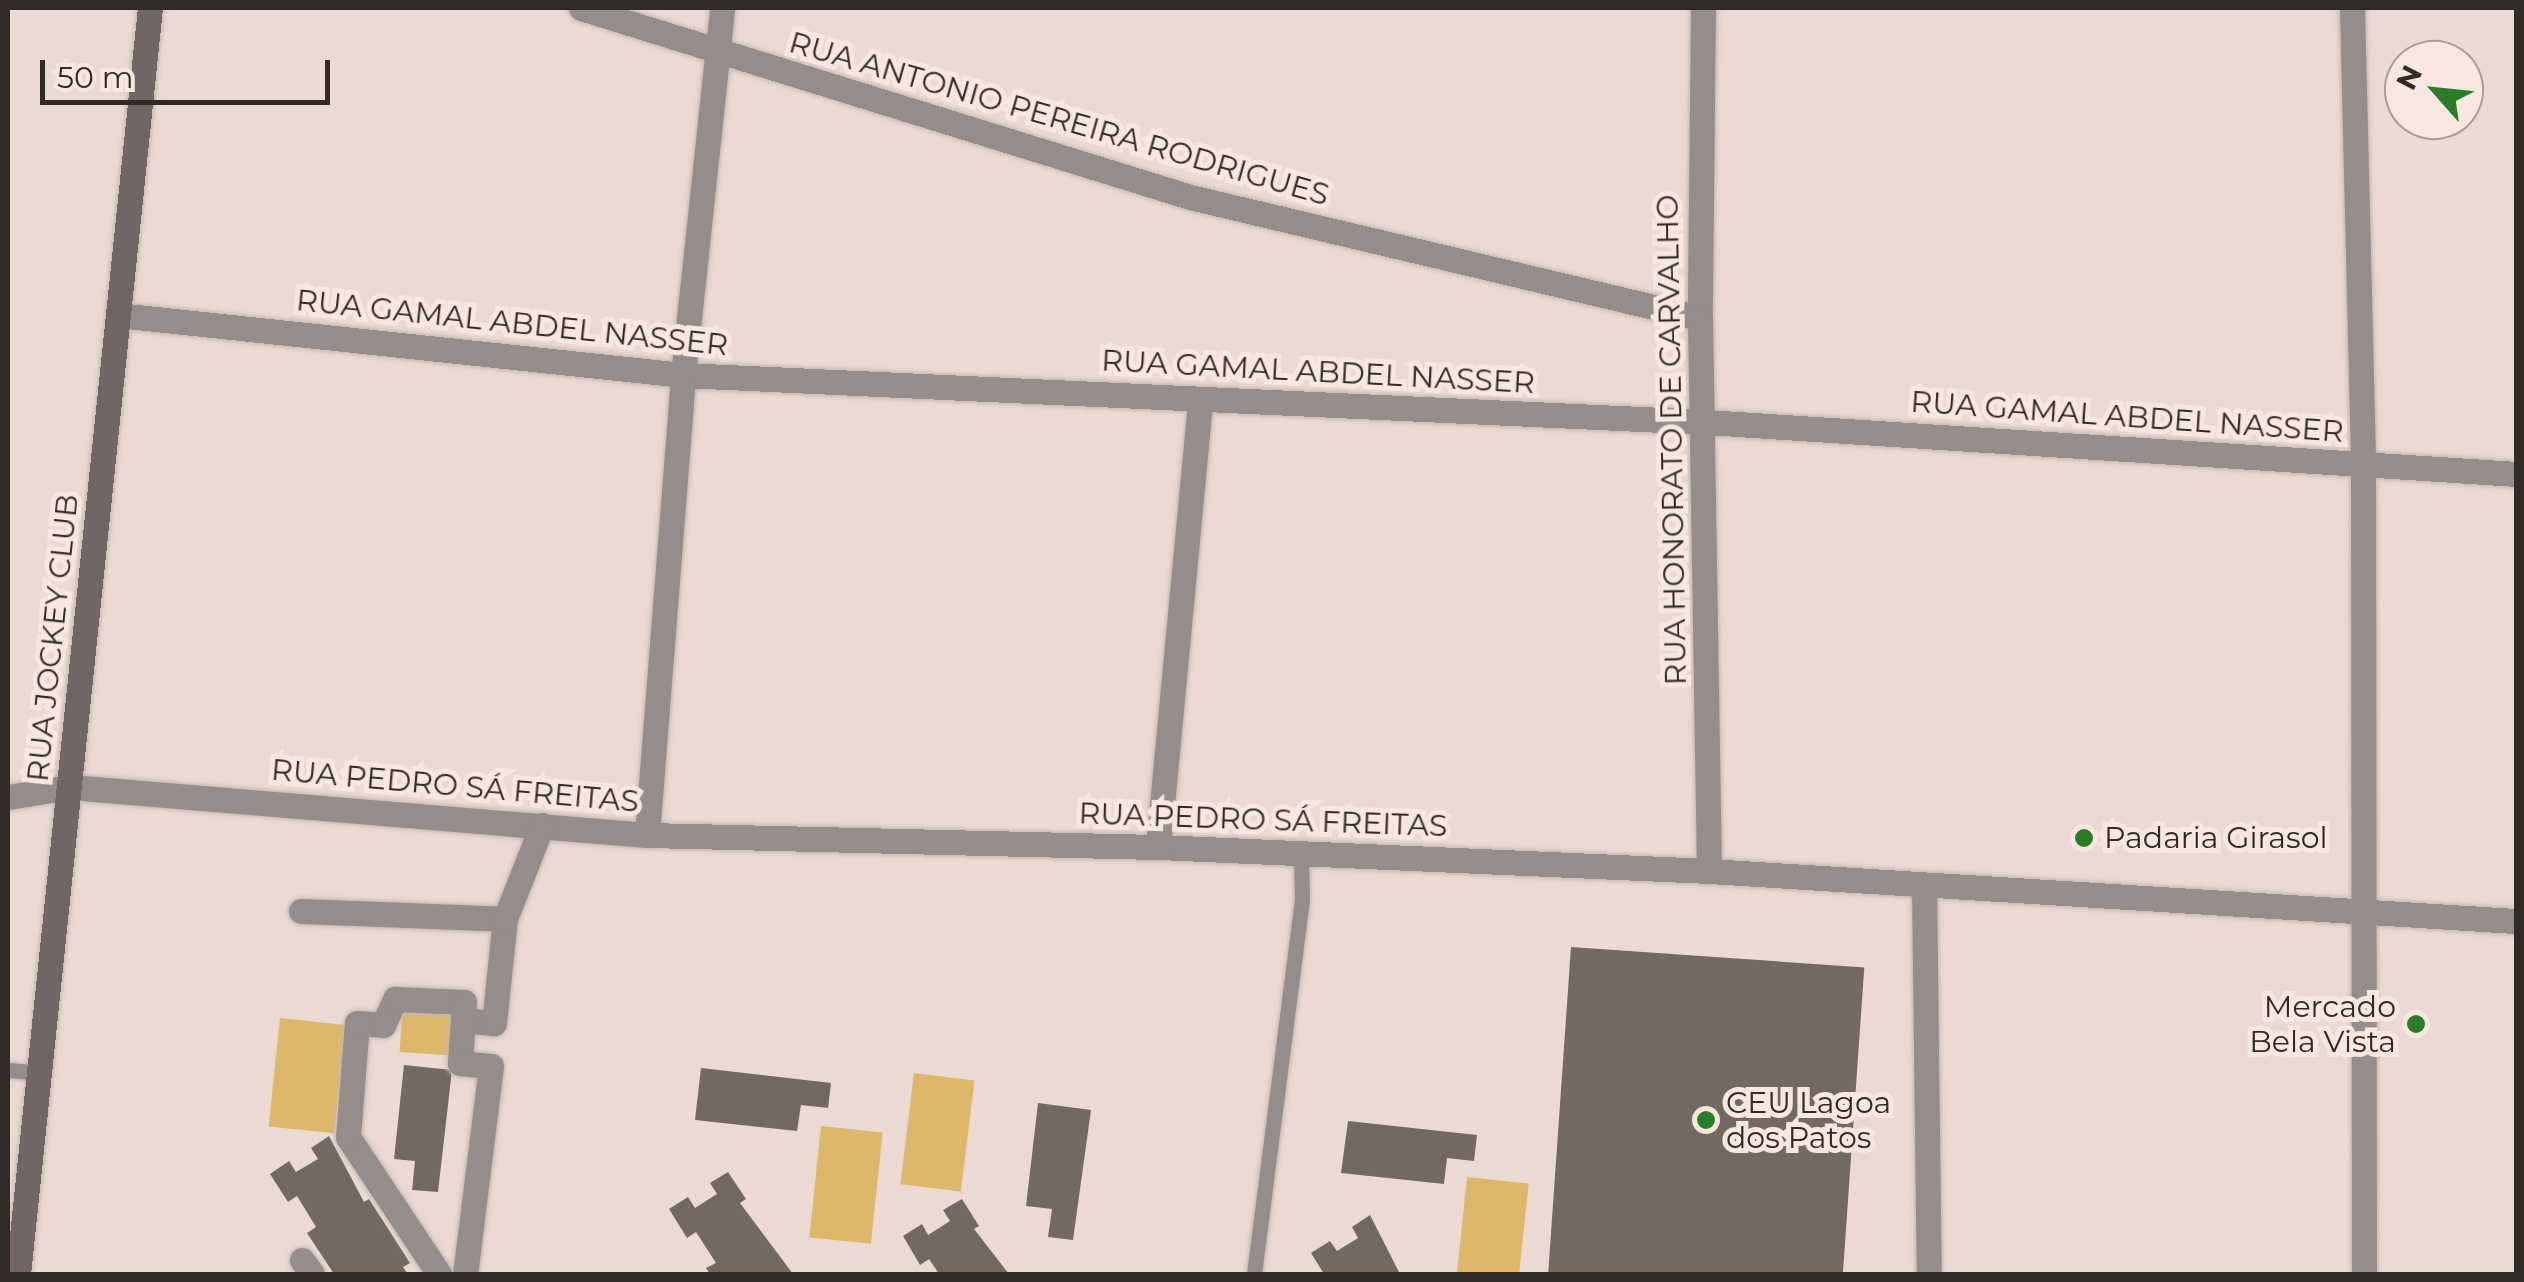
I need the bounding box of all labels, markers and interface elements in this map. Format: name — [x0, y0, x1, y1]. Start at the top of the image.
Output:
street label: RUA ANTONIO PEREIRA RODRIGUES — [785, 25, 1333, 213]
scale bar — [45, 40, 335, 102]
north arrow — [2384, 40, 2484, 140]
text: 50 m — [57, 59, 134, 96]
text: N — [2389, 59, 2429, 95]
street label: RUA HONORATO DE CARVALHO — [1650, 194, 1694, 686]
street label: RUA GAMAL ABDEL NASSER — [294, 282, 730, 364]
street label: RUA GAMAL ABDEL NASSER — [1100, 343, 1536, 401]
street label: RUA GAMAL ABDEL NASSER — [1909, 384, 2345, 450]
street label: RUA JOCKEY CLUB — [20, 492, 86, 784]
street label: RUA PEDRO SÁ FREITAS — [270, 752, 640, 820]
street label: RUA PEDRO SÁ FREITAS — [1078, 796, 1448, 844]
place label: Padaria Girasol — [2104, 820, 2328, 856]
marker: Padaria Girasol — [2073, 827, 2095, 849]
place label: Mercado Bela Vista — [2249, 989, 2396, 1060]
marker: Mercado Bela Vista — [2405, 1013, 2427, 1035]
place label: CEU Lagoa dos Patos — [1726, 1085, 1891, 1156]
marker: CEU Lagoa dos Patos — [1695, 1109, 1717, 1131]

